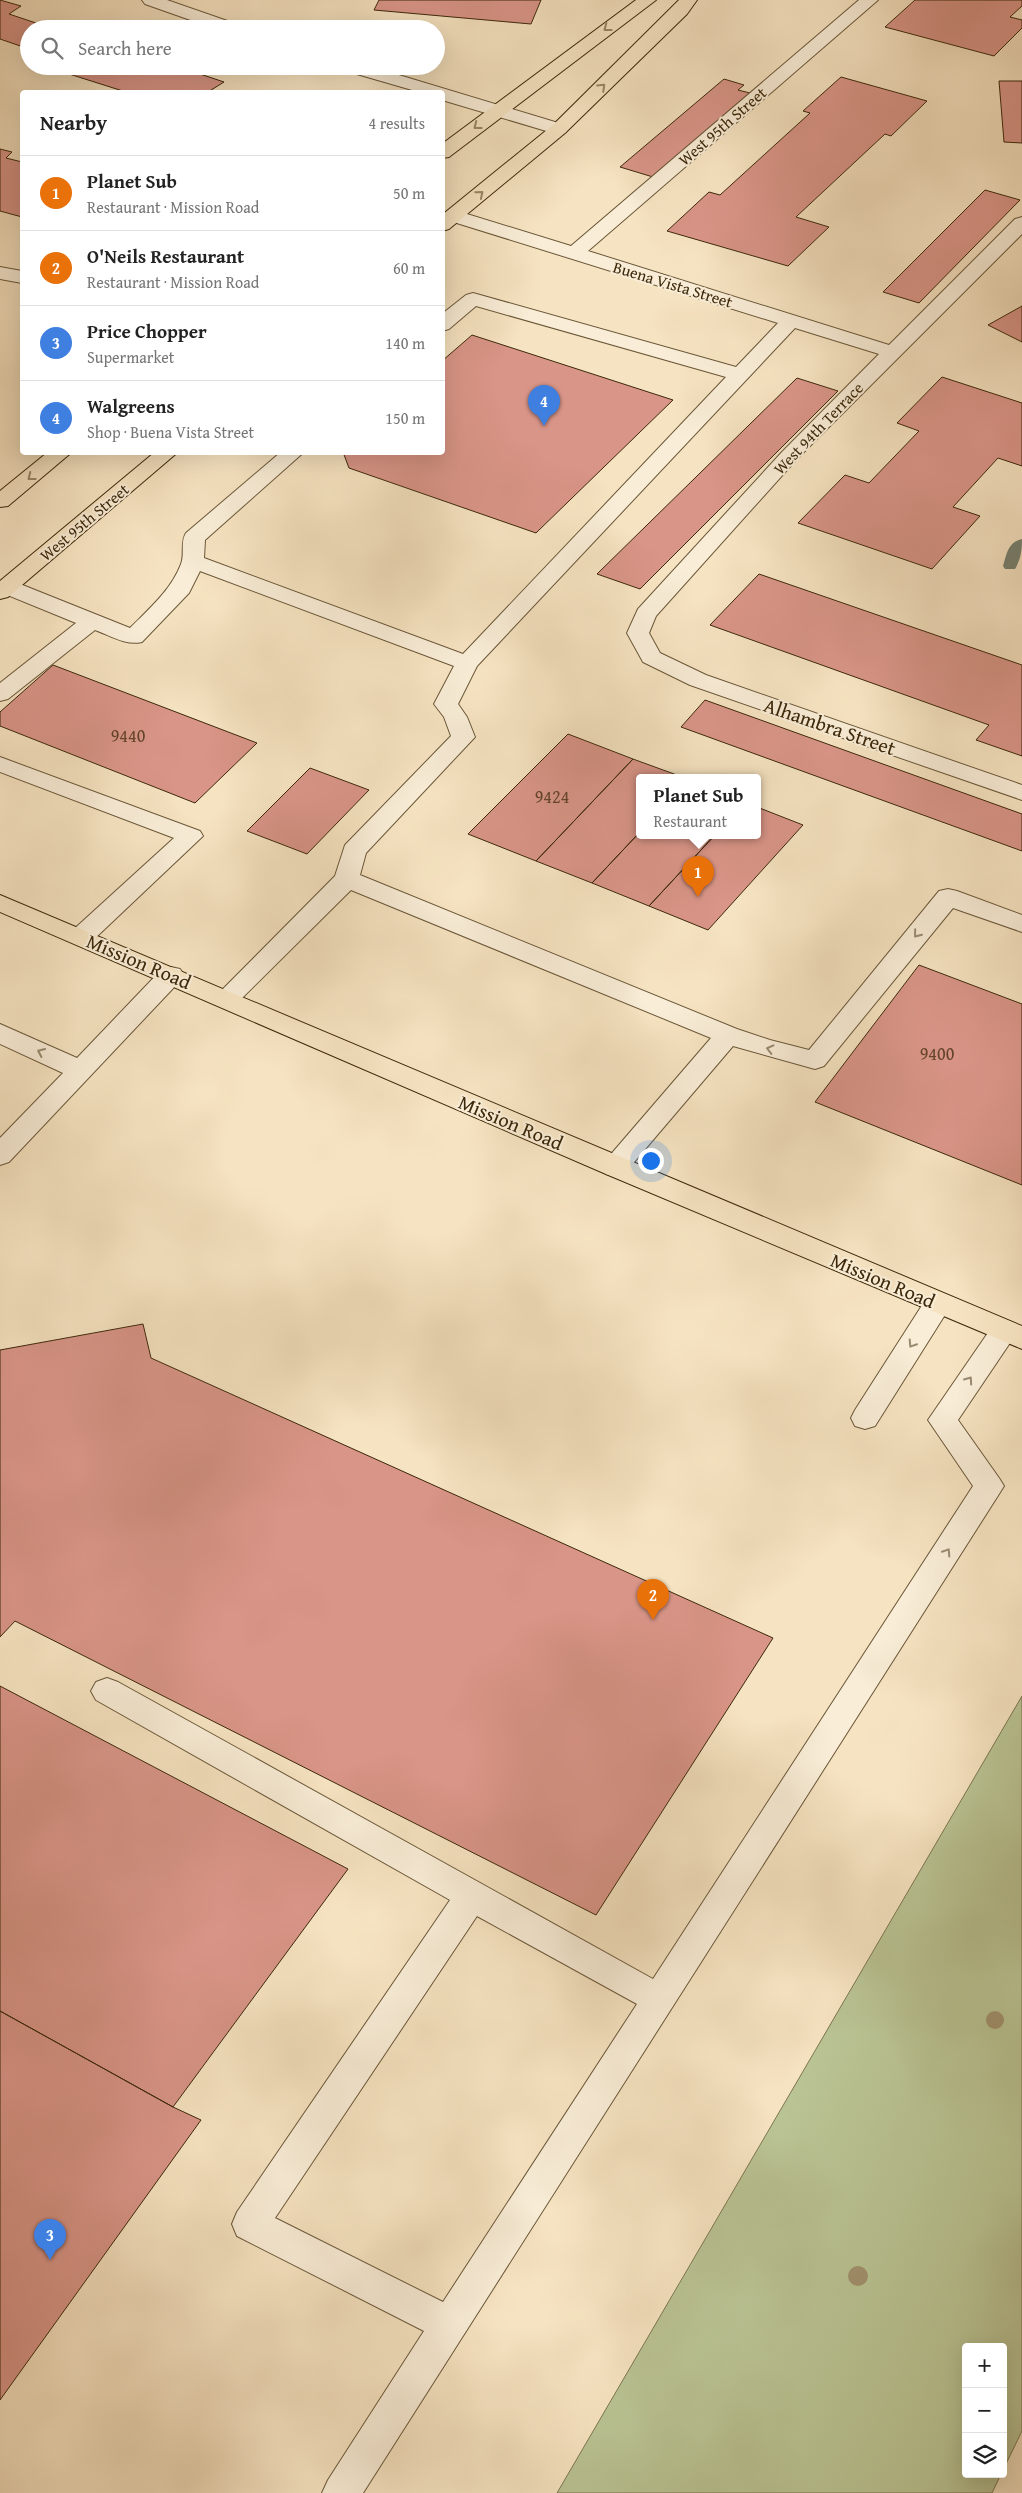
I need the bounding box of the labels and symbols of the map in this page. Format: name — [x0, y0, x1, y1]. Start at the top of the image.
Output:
one-way arrow — [604, 23, 613, 31]
street label: West 95th Street — [673, 81, 772, 171]
one-way arrow — [596, 84, 605, 93]
one-way arrow — [474, 120, 483, 128]
one-way arrow — [474, 192, 483, 200]
street label: Buena Vista Street — [610, 254, 736, 314]
street label: West 94th Terrace — [767, 376, 869, 480]
pin: 4 — [528, 385, 560, 426]
one-way arrow — [27, 471, 37, 480]
street label: West 95th Street — [34, 477, 134, 567]
street label: Alhambra Street — [760, 690, 900, 762]
house number: 9440 — [111, 722, 146, 749]
house number: 9424 — [535, 783, 569, 810]
pin: 1 — [682, 856, 714, 897]
street label: Mission Road — [82, 926, 196, 996]
one-way arrow — [914, 929, 923, 938]
house number: 9400 — [920, 1040, 955, 1067]
one-way arrow — [766, 1044, 775, 1055]
one-way arrow — [37, 1048, 46, 1058]
street label: Mission Road — [454, 1087, 568, 1157]
your location — [638, 1148, 664, 1174]
street label: Mission Road — [826, 1245, 940, 1315]
one-way arrow — [909, 1338, 918, 1348]
one-way arrow — [963, 1376, 972, 1386]
one-way arrow — [940, 1549, 950, 1558]
pin: 2 — [637, 1579, 669, 1620]
pin: 3 — [34, 2219, 66, 2260]

